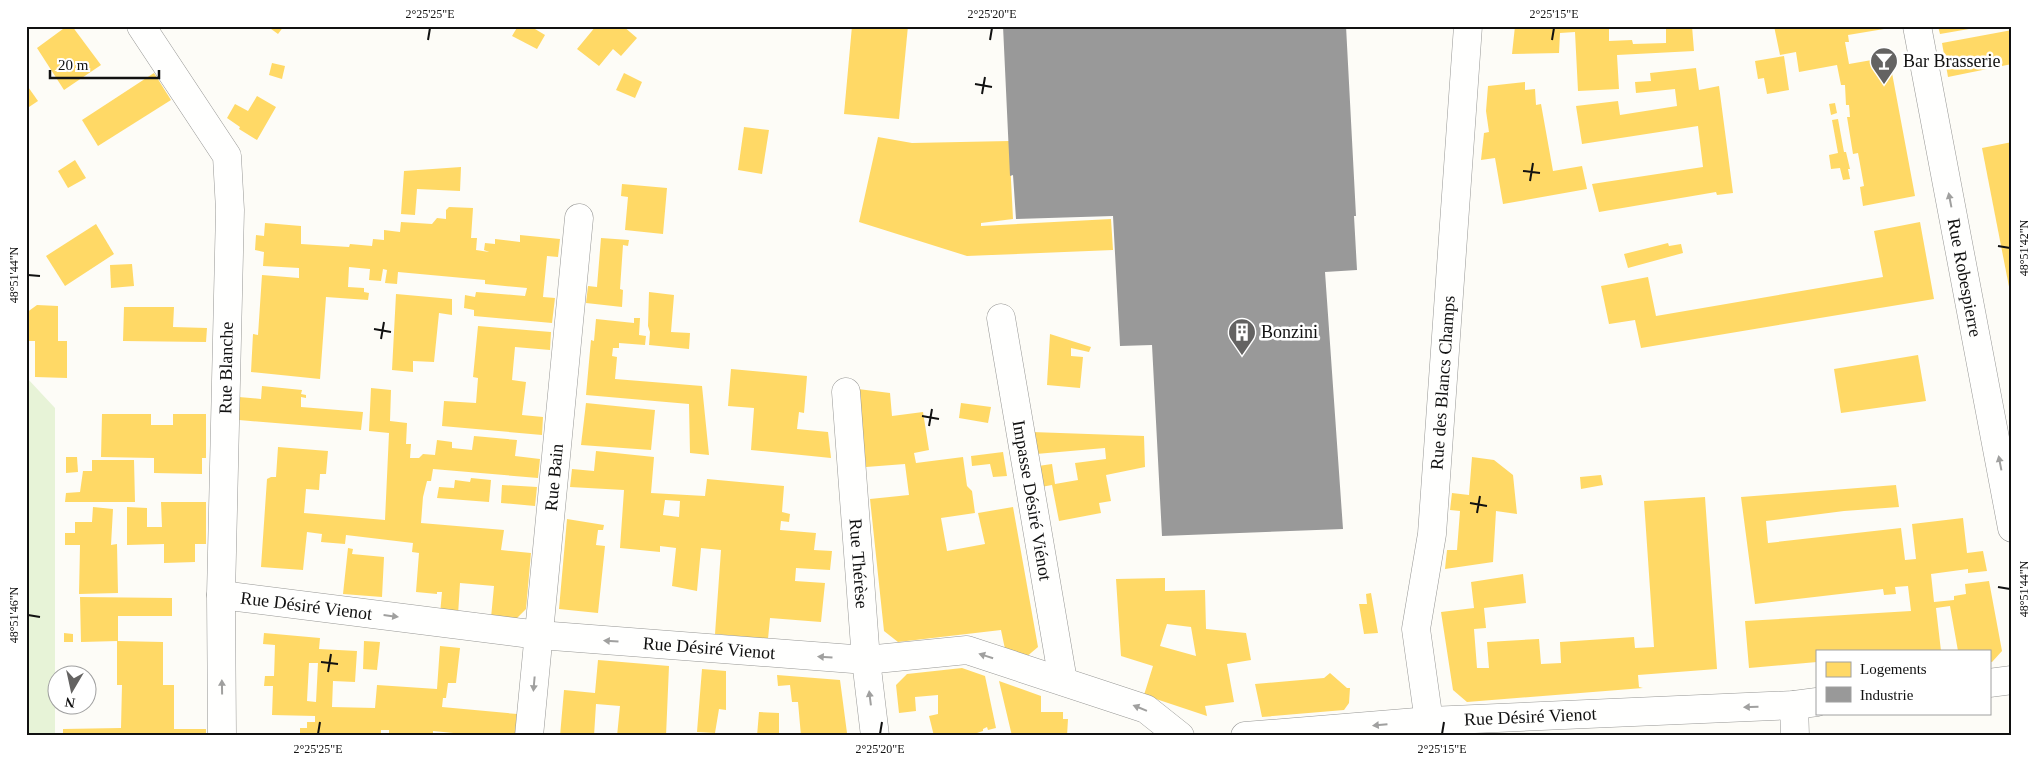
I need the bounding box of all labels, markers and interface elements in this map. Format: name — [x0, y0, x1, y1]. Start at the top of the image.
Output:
text: 2°25'25"E — [405, 7, 455, 21]
text: 2°25'20"E — [967, 7, 1017, 21]
text: 2°25'15"E — [1529, 7, 1579, 21]
bar icon: Bar Brasserie — [1869, 46, 1899, 85]
scale bar — [50, 48, 159, 80]
place label: Bar Brasserie — [1903, 51, 2000, 71]
text: 20 m — [58, 57, 89, 73]
one-way arrow — [1946, 192, 1954, 208]
street label: Rue Robespierre — [1944, 216, 1986, 339]
text: 48°51'42"N — [2017, 219, 2031, 276]
text: 48°51'44"N — [7, 246, 21, 303]
street label: Rue des Blancs Champs — [1427, 295, 1459, 471]
building icon: Bonzini — [1227, 317, 1257, 356]
street label: Rue Blanche — [215, 322, 237, 414]
place label: Bonzini — [1261, 322, 1318, 342]
street label: Impasse Désiré Viénot — [1009, 418, 1056, 582]
street label: Rue Bain — [541, 443, 567, 512]
one-way arrow — [1995, 455, 2003, 471]
street label: Rue Thérèse — [845, 518, 872, 609]
text: 48°51'44"N — [2017, 560, 2031, 617]
text: 48°51'46"N — [7, 586, 21, 643]
street label: Rue Désiré Vienot — [239, 588, 373, 624]
one-way arrow — [383, 613, 399, 621]
street label: Rue Désiré Vienot — [642, 633, 776, 663]
one-way arrow — [603, 636, 619, 644]
legend — [1816, 650, 1990, 714]
one-way arrow — [817, 652, 833, 660]
one-way arrow — [979, 652, 994, 660]
text: Logements — [1860, 661, 1927, 677]
north arrow — [48, 664, 98, 714]
one-way arrow — [530, 676, 538, 692]
one-way arrow — [218, 679, 226, 695]
text: Industrie — [1860, 687, 1914, 703]
one-way arrow — [866, 689, 874, 705]
text: N — [64, 694, 76, 711]
one-way arrow — [1742, 703, 1758, 711]
one-way arrow — [1132, 704, 1147, 712]
street label: Rue Désiré Vienot — [1464, 704, 1597, 729]
one-way arrow — [1372, 721, 1388, 729]
text: 2°25'25"E — [293, 742, 343, 756]
text: 2°25'20"E — [855, 742, 905, 756]
text: 2°25'15"E — [1417, 742, 1467, 756]

